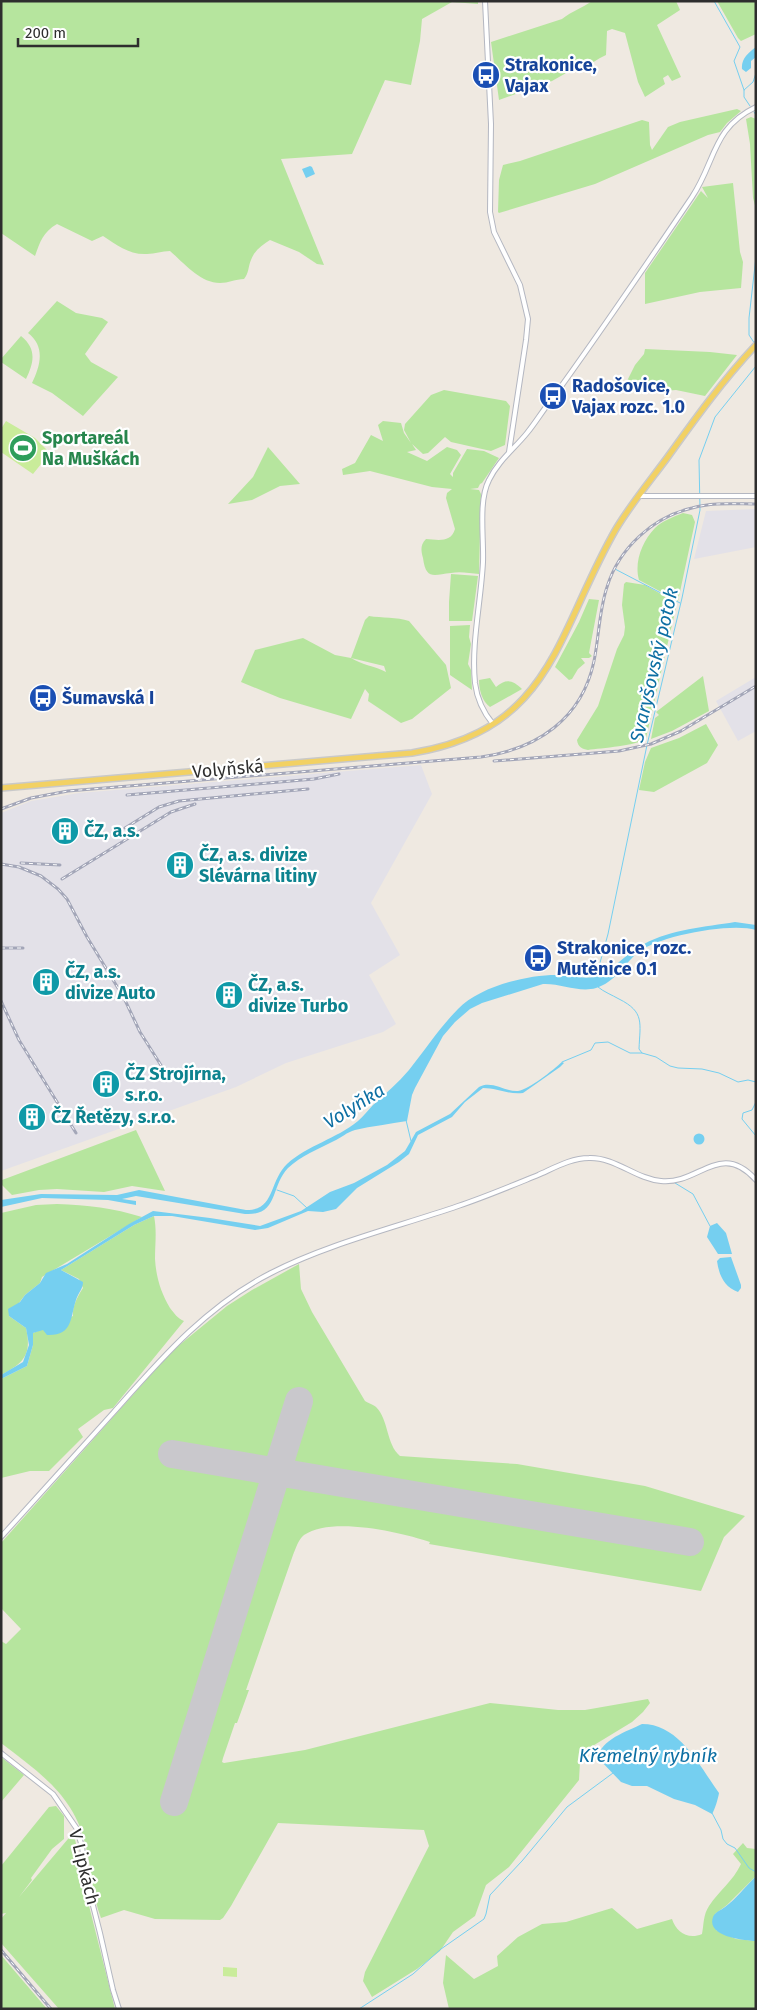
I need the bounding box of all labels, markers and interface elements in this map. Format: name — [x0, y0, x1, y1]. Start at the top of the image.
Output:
scale bar — [18, 15, 138, 47]
text: 200 m — [25, 24, 66, 42]
place label: Strakonice, Vajax — [504, 54, 597, 97]
bus stop icon: Strakonice, Vajax — [471, 60, 501, 90]
place label: Radošovice, Vajax rozc. 1.0 — [571, 375, 685, 418]
bus stop icon: Radošovice, Vajax rozc. 1.0 — [538, 381, 568, 411]
place label: Sportareál Na Muškách — [42, 427, 140, 470]
sports icon: Sportareál Na Muškách — [8, 433, 38, 463]
water label: Svaryšovský potok — [625, 585, 683, 746]
bus stop icon: Šumavská I — [28, 683, 58, 713]
place label: Šumavská I — [62, 686, 154, 709]
street label: Volyňská — [191, 755, 265, 783]
building icon: ČZ, a.s. — [50, 816, 80, 846]
place label: ČZ, a.s. — [84, 819, 140, 842]
place label: ČZ, a.s. divize Slévárna litiny — [199, 843, 318, 887]
building icon: ČZ, a.s. divize Slévárna litiny — [165, 850, 195, 880]
place label: Strakonice, rozc. Mutěnice 0.1 — [557, 937, 691, 980]
bus stop icon: Strakonice, rozc. Mutěnice 0.1 — [523, 943, 553, 973]
place label: ČZ, a.s. divize Auto — [65, 960, 156, 1004]
building icon: ČZ, a.s. divize Auto — [31, 967, 61, 997]
place label: ČZ, a.s. divize Turbo — [248, 973, 348, 1017]
building icon: ČZ, a.s. divize Turbo — [214, 980, 244, 1010]
place label: ČZ Strojírna, s.r.o. — [125, 1062, 226, 1106]
building icon: ČZ Strojírna, s.r.o. — [91, 1069, 121, 1099]
water label: Volyňka — [319, 1078, 389, 1134]
building icon: ČZ Řetězy, s.r.o. — [17, 1102, 47, 1132]
place label: ČZ Řetězy, s.r.o. — [51, 1105, 175, 1128]
water label: Křemelný rybník — [579, 1744, 717, 1767]
street label: V Lipkách — [64, 1827, 104, 1907]

